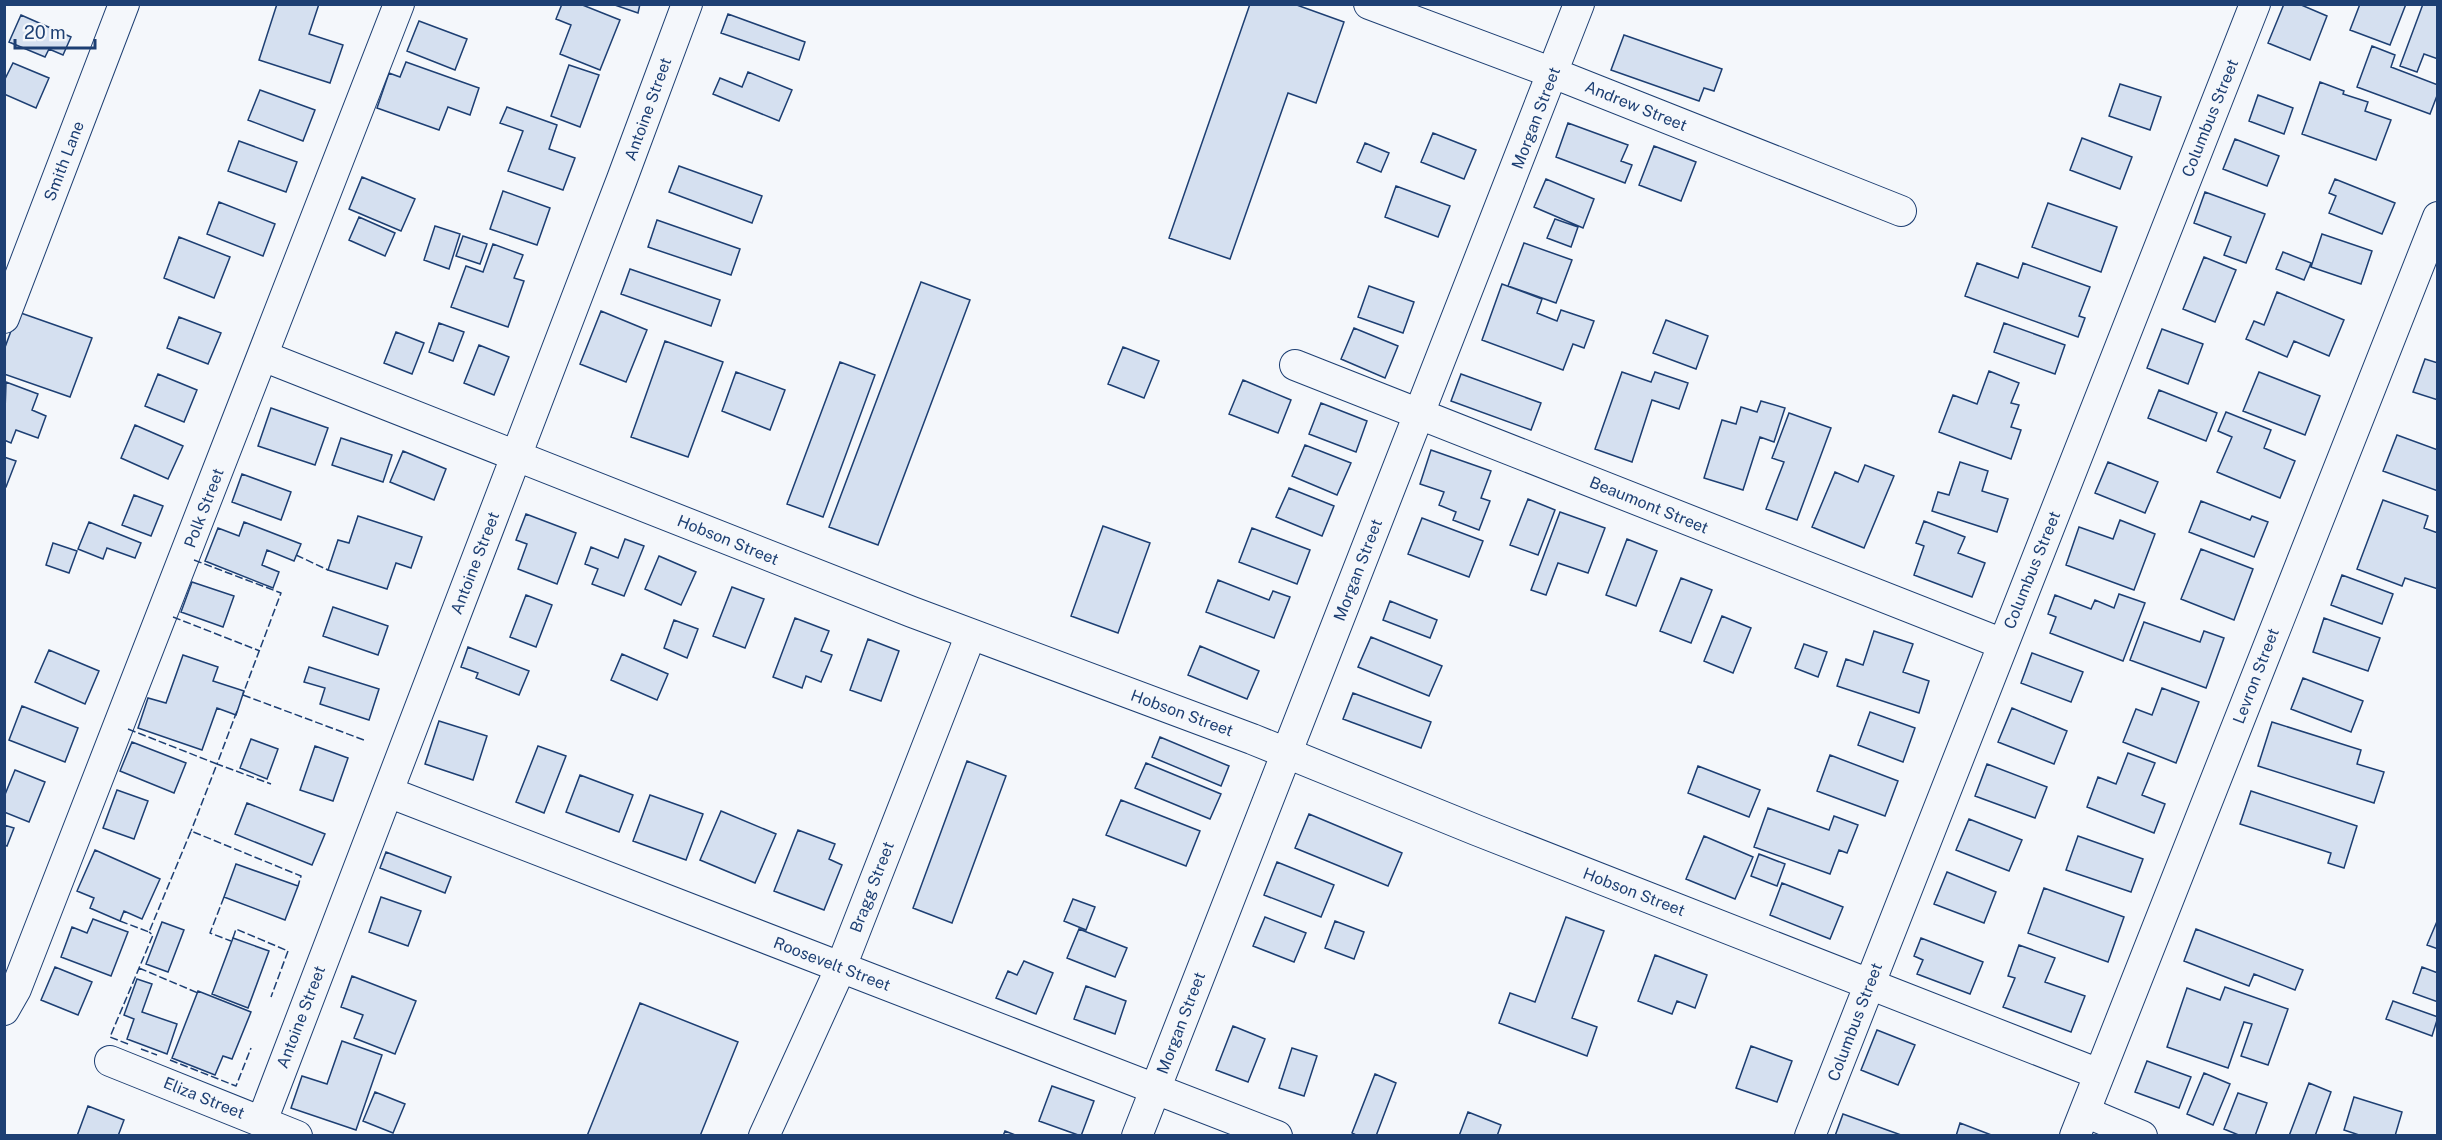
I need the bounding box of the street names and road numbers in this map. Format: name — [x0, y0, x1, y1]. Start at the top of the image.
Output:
street label: Antoine Street — [621, 55, 675, 163]
street label: Columbus Street — [2178, 56, 2242, 180]
street label: Morgan Street — [1508, 64, 1564, 172]
street label: Andrew Street — [1582, 77, 1690, 135]
street label: Smith Lane — [40, 118, 88, 204]
street label: Polk Street — [180, 466, 228, 550]
street label: Beaumont Street — [1587, 472, 1711, 538]
street label: Columbus Street — [2000, 508, 2064, 632]
street label: Antoine Street — [447, 509, 503, 617]
street label: Hobson Street — [675, 511, 781, 569]
street label: Morgan Street — [1330, 516, 1386, 624]
street label: Levron Street — [2229, 625, 2283, 727]
street label: Hobson Street — [1128, 686, 1236, 740]
street label: Bragg Street — [846, 839, 898, 935]
street label: Hobson Street — [1580, 864, 1688, 920]
street label: Roosevelt Street — [771, 933, 893, 995]
street label: Columbus Street — [1824, 960, 1886, 1084]
street label: Antoine Street — [273, 963, 329, 1071]
street label: Morgan Street — [1153, 969, 1209, 1077]
street label: Eliza Street — [161, 1073, 247, 1123]

